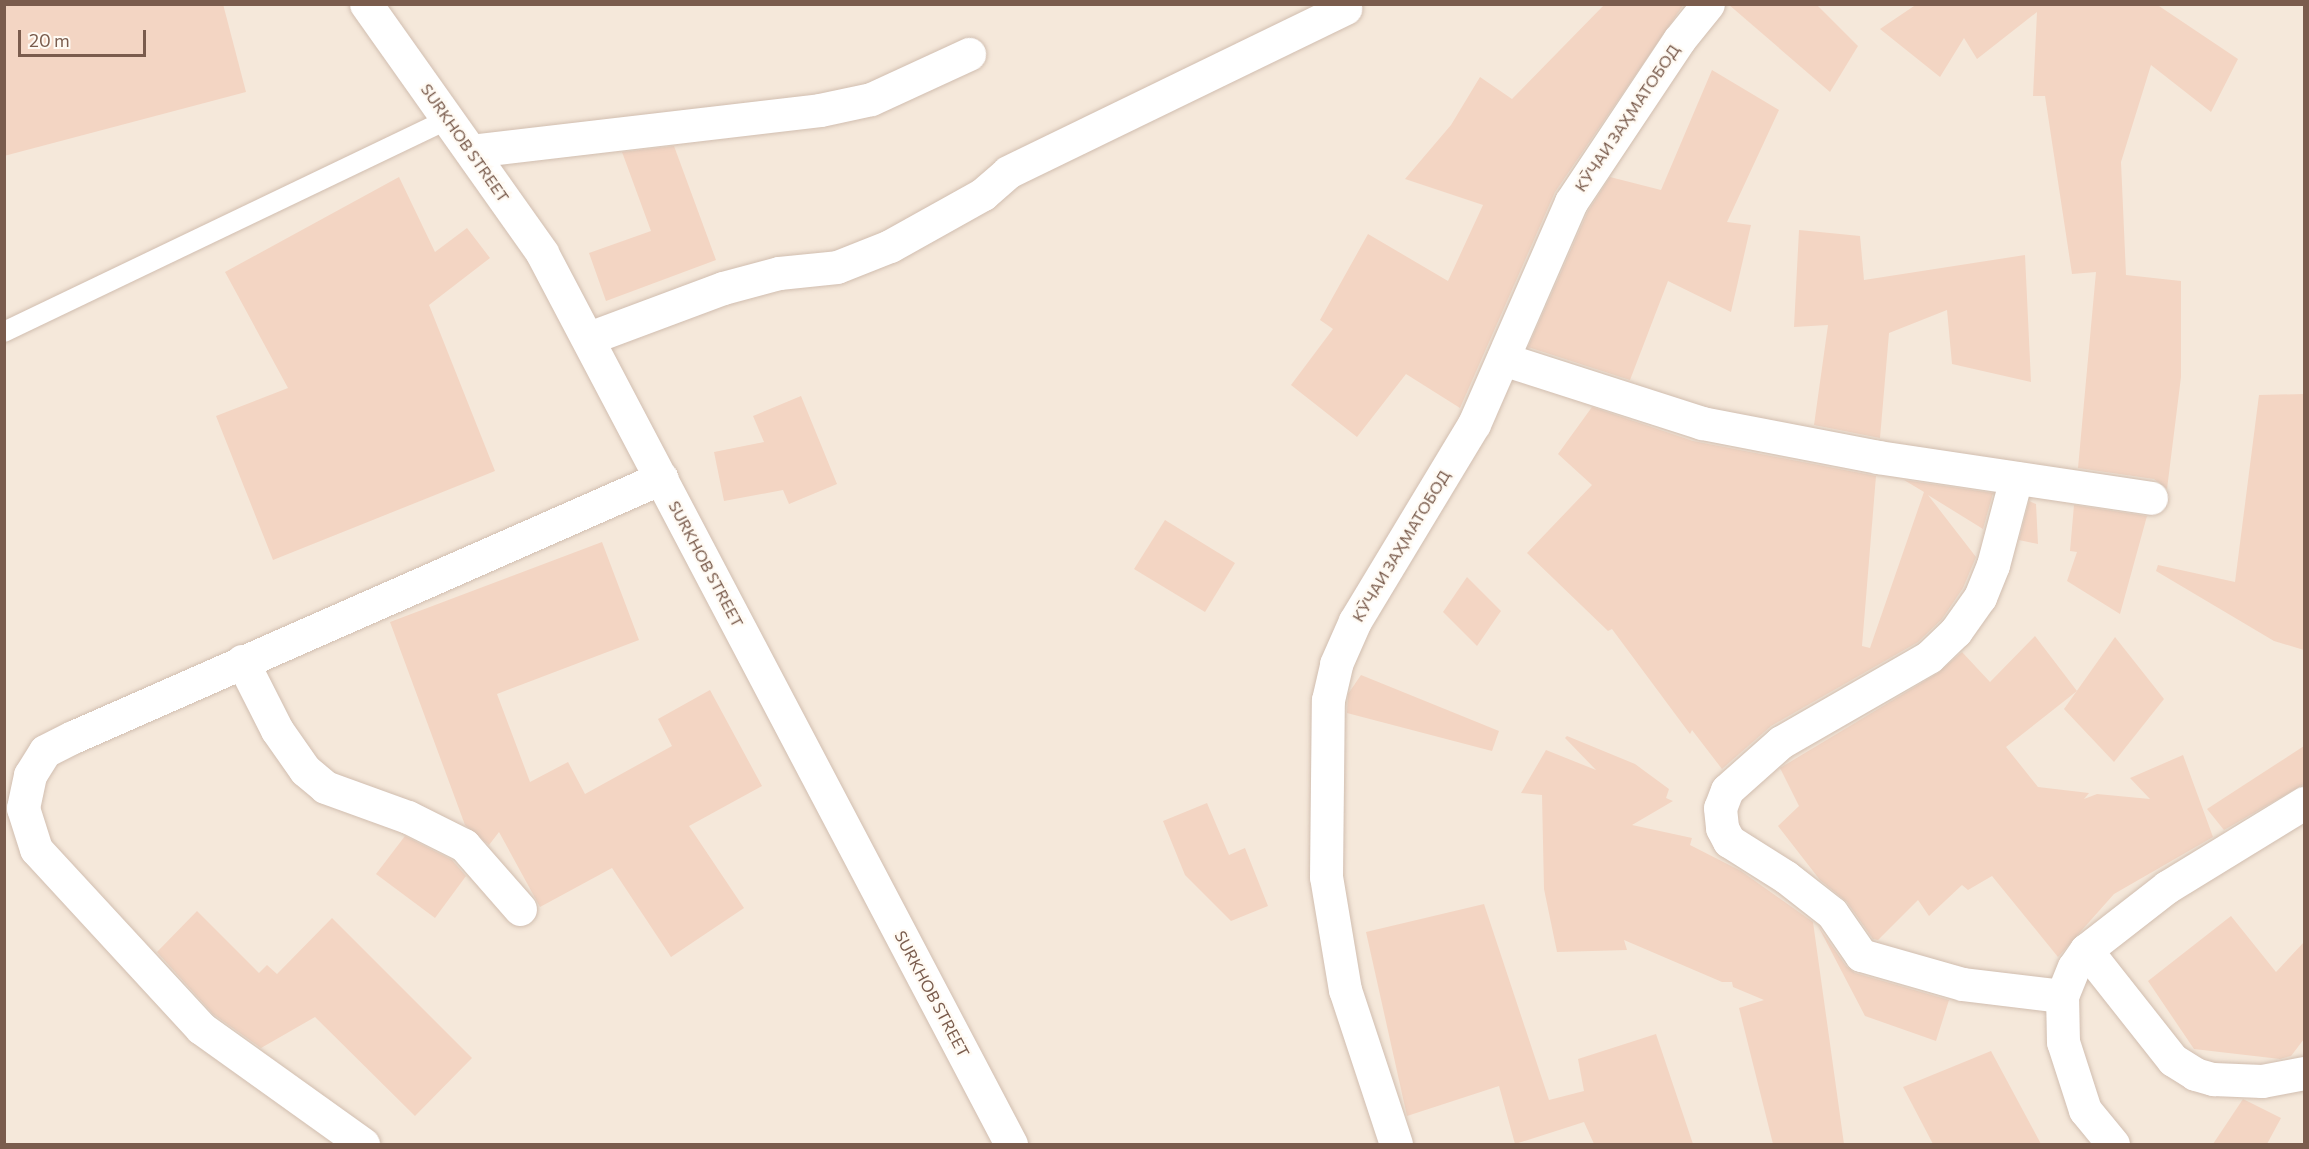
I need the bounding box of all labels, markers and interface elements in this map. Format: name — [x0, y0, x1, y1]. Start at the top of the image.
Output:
scale bar — [21, 18, 148, 56]
text: 20 m — [29, 29, 70, 51]
street label: КӮЧАИ ЗАҲМАТОБОД — [1571, 41, 1683, 195]
street label: SURKHOB STREET — [417, 80, 513, 206]
street label: КӮЧАИ ЗАҲМАТОБОД — [1348, 467, 1454, 625]
street label: SURKHOB STREET — [665, 498, 747, 630]
street label: SURKHOB STREET — [891, 928, 973, 1060]

